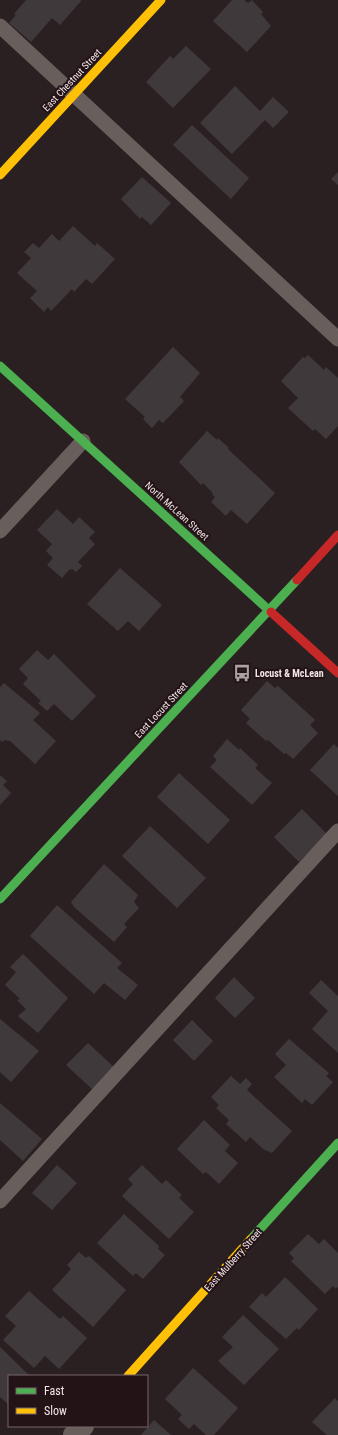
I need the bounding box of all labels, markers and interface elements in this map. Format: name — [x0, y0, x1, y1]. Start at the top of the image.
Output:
street label: East Chestnut Street — [40, 47, 104, 113]
street label: North McLean Street — [143, 480, 211, 542]
bus stop icon: Locust & McLean — [232, 663, 252, 683]
place label: Locust & McLean — [255, 668, 324, 679]
street label: East Locust Street — [132, 680, 190, 740]
street label: East Mulberry Street — [202, 1227, 264, 1293]
legend — [8, 1375, 148, 1427]
text: Fast — [44, 1384, 65, 1398]
text: Slow — [44, 1404, 67, 1418]

